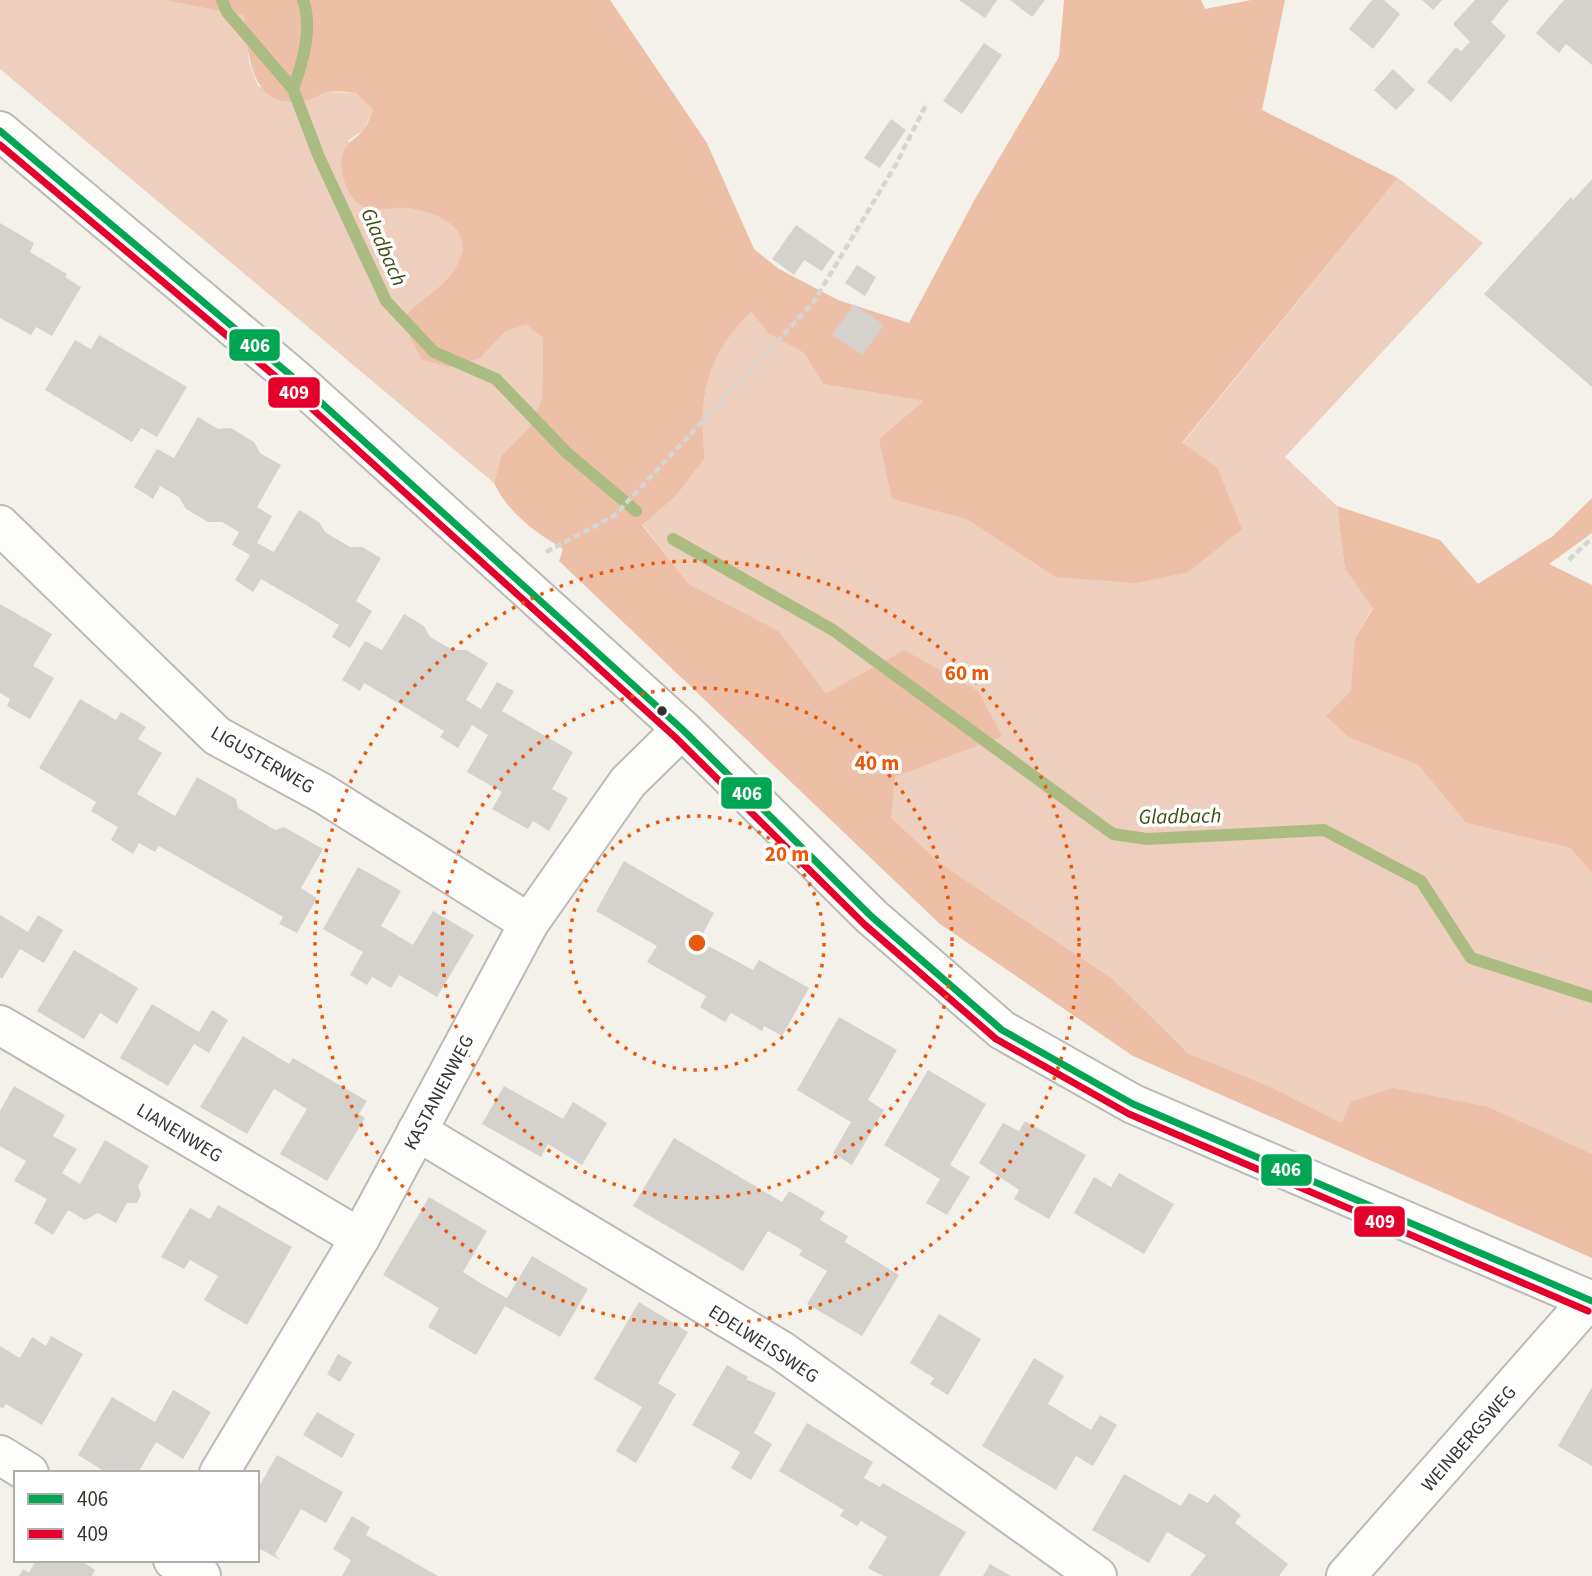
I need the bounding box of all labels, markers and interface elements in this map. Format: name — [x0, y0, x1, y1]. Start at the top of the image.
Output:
water label: Gladbach — [353, 203, 415, 291]
line badge: 406 — [228, 328, 281, 362]
text: 406 — [240, 333, 270, 360]
line badge: 409 — [267, 376, 321, 409]
text: 409 — [279, 380, 309, 407]
text: 60 m — [945, 658, 989, 688]
unlabelled marker — [655, 704, 669, 718]
street label: LIGUSTERWEG — [205, 720, 319, 801]
text: 40 m — [855, 748, 899, 778]
line badge: 406 — [720, 776, 773, 810]
text: 406 — [732, 781, 762, 808]
water label: Gladbach — [1138, 800, 1222, 832]
text: 20 m — [765, 839, 809, 869]
centre of rings — [685, 931, 709, 955]
street label: KASTANIENWEG — [398, 1030, 481, 1155]
street label: LIANENWEG — [131, 1097, 227, 1170]
line badge: 406 — [1260, 1153, 1313, 1187]
text: 406 — [1271, 1157, 1301, 1184]
line badge: 409 — [1353, 1205, 1406, 1238]
text: 409 — [1365, 1209, 1395, 1236]
street label: EDELWEISSWEG — [703, 1298, 824, 1390]
street label: WEINBERGSWEG — [1415, 1380, 1523, 1498]
legend — [14, 1471, 259, 1562]
text: 406 — [77, 1484, 108, 1514]
text: 409 — [77, 1519, 108, 1549]

